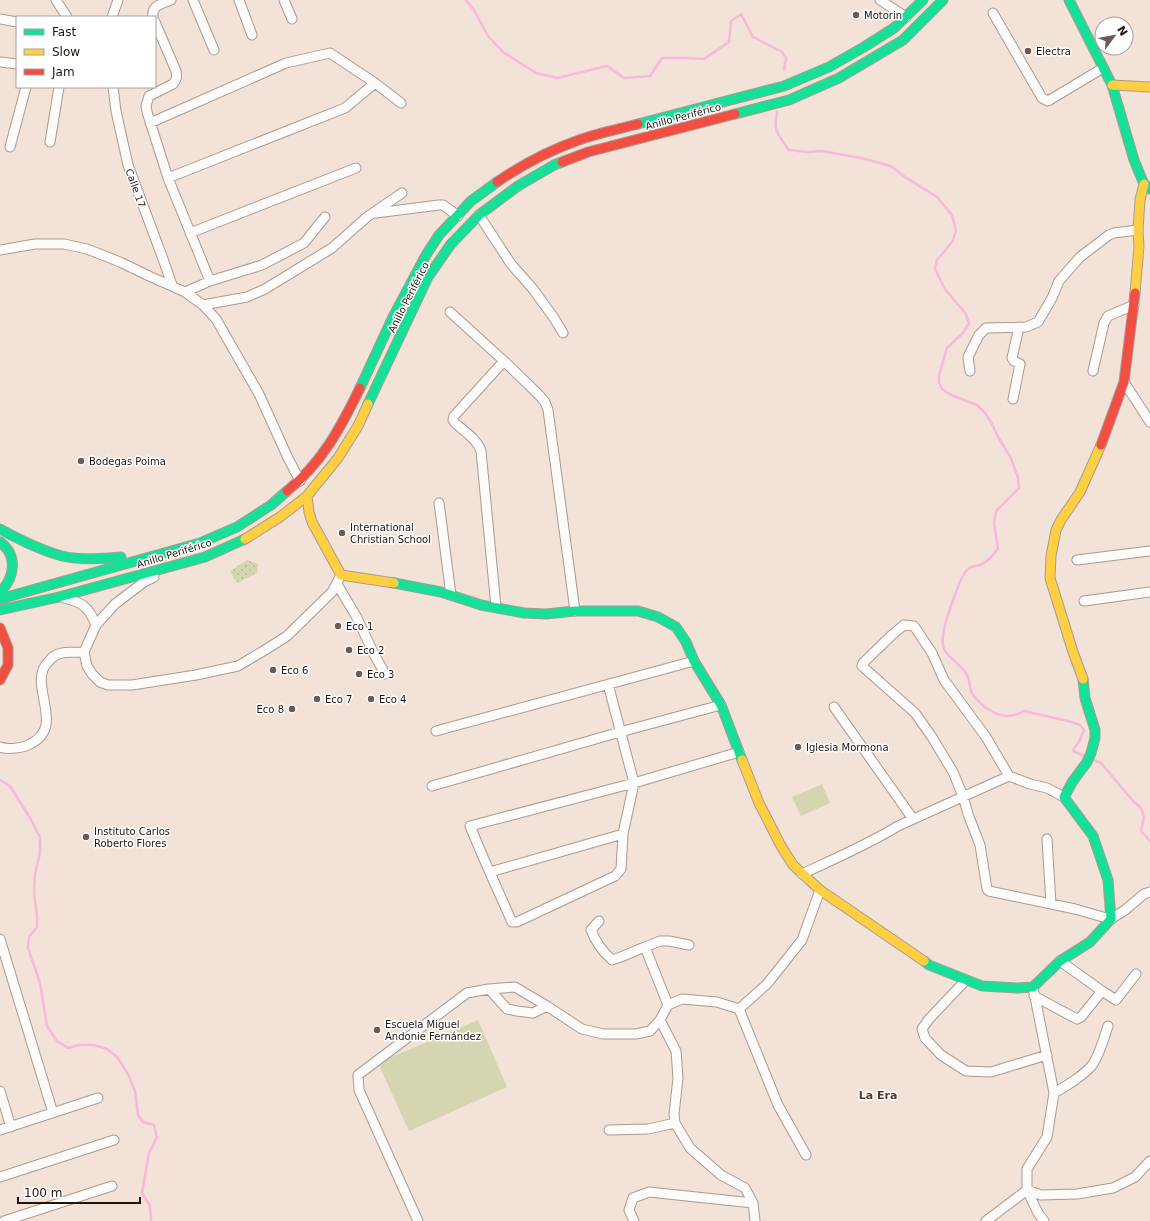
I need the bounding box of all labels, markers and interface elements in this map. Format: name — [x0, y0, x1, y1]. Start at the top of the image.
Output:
marker: Motorin — [851, 10, 861, 20]
place label: Motorin — [864, 10, 902, 21]
legend — [16, 16, 156, 88]
north arrow — [1094, 16, 1134, 56]
text: N — [1114, 24, 1130, 38]
text: Fast — [52, 25, 76, 39]
text: Slow — [52, 45, 80, 59]
marker: Electra — [1023, 46, 1033, 56]
place label: Electra — [1036, 46, 1071, 57]
text: Jam — [51, 65, 75, 79]
street label: Anillo Periférico — [644, 101, 722, 132]
street label: Calle 17 — [123, 167, 148, 209]
street label: Anillo Periférico — [386, 260, 431, 334]
marker: Bodegas Poima — [76, 456, 86, 466]
place label: Bodegas Poima — [89, 456, 166, 467]
place label: International Christian School — [350, 522, 431, 545]
marker: International Christian School — [337, 528, 347, 538]
street label: Anillo Periférico — [135, 537, 213, 570]
marker: Eco 1 — [333, 621, 343, 631]
place label: Eco 1 — [346, 621, 373, 632]
marker: Eco 2 — [344, 645, 354, 655]
place label: Eco 2 — [357, 645, 384, 656]
marker: Eco 6 — [268, 665, 278, 675]
place label: Eco 6 — [281, 665, 308, 676]
marker: Eco 3 — [354, 669, 364, 679]
place label: Eco 3 — [367, 669, 394, 680]
marker: Eco 7 — [312, 694, 322, 704]
place label: Eco 7 — [325, 694, 352, 705]
marker: Eco 4 — [366, 694, 376, 704]
place label: Eco 4 — [379, 694, 406, 705]
place label: Eco 8 — [257, 704, 284, 715]
marker: Eco 8 — [287, 704, 297, 714]
marker: Iglesia Mormona — [793, 742, 803, 752]
place label: Iglesia Mormona — [806, 742, 889, 753]
place label: Instituto Carlos Roberto Flores — [94, 826, 170, 849]
marker: Instituto Carlos Roberto Flores — [81, 832, 91, 842]
place label: Escuela Miguel Andonie Fernández — [385, 1019, 481, 1042]
marker: Escuela Miguel Andonie Fernández — [372, 1025, 382, 1035]
district label: La Era — [859, 1089, 897, 1102]
scale bar — [18, 1179, 140, 1205]
text: 100 m — [24, 1186, 62, 1200]

